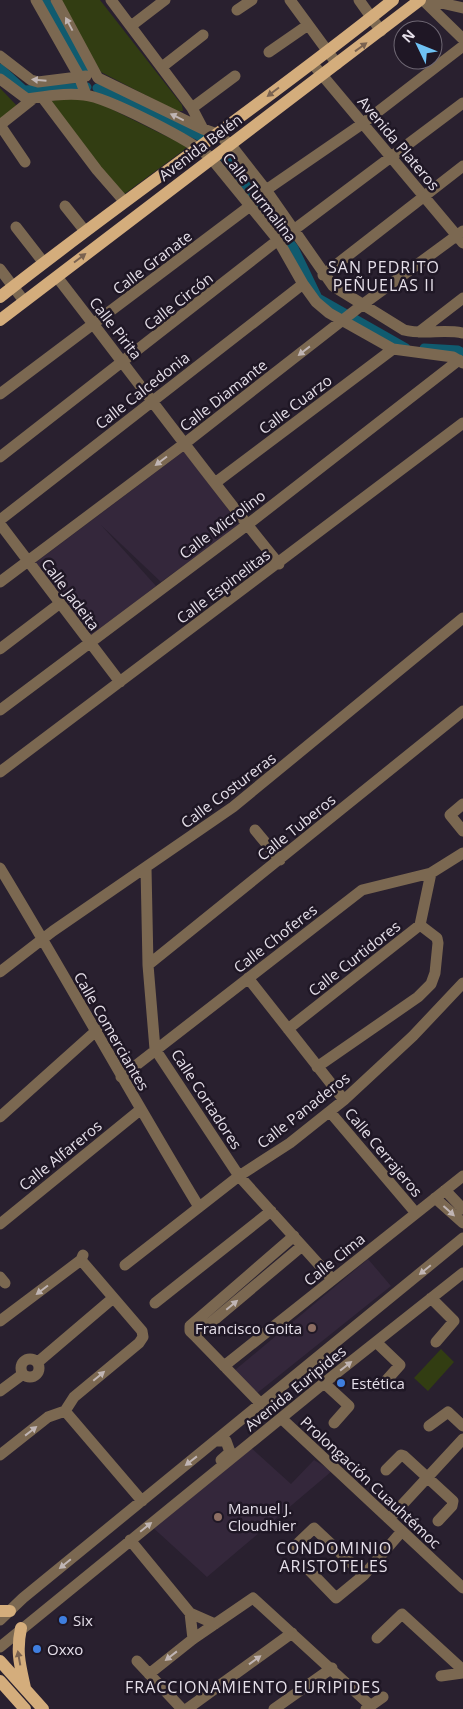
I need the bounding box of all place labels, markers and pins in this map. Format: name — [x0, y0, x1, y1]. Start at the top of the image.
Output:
place label: Francisco Goita — [195, 1318, 302, 1338]
marker: Francisco Goita — [306, 1322, 318, 1334]
place label: Estética — [351, 1373, 405, 1393]
marker: Estética — [335, 1377, 347, 1389]
place label: Manuel J. Cloudhier — [228, 1498, 296, 1535]
marker: Manuel J. Cloudhier — [212, 1511, 224, 1523]
place label: Six — [73, 1610, 93, 1630]
marker: Six — [57, 1614, 69, 1626]
place label: Oxxo — [47, 1639, 83, 1659]
marker: Oxxo — [31, 1643, 43, 1655]

